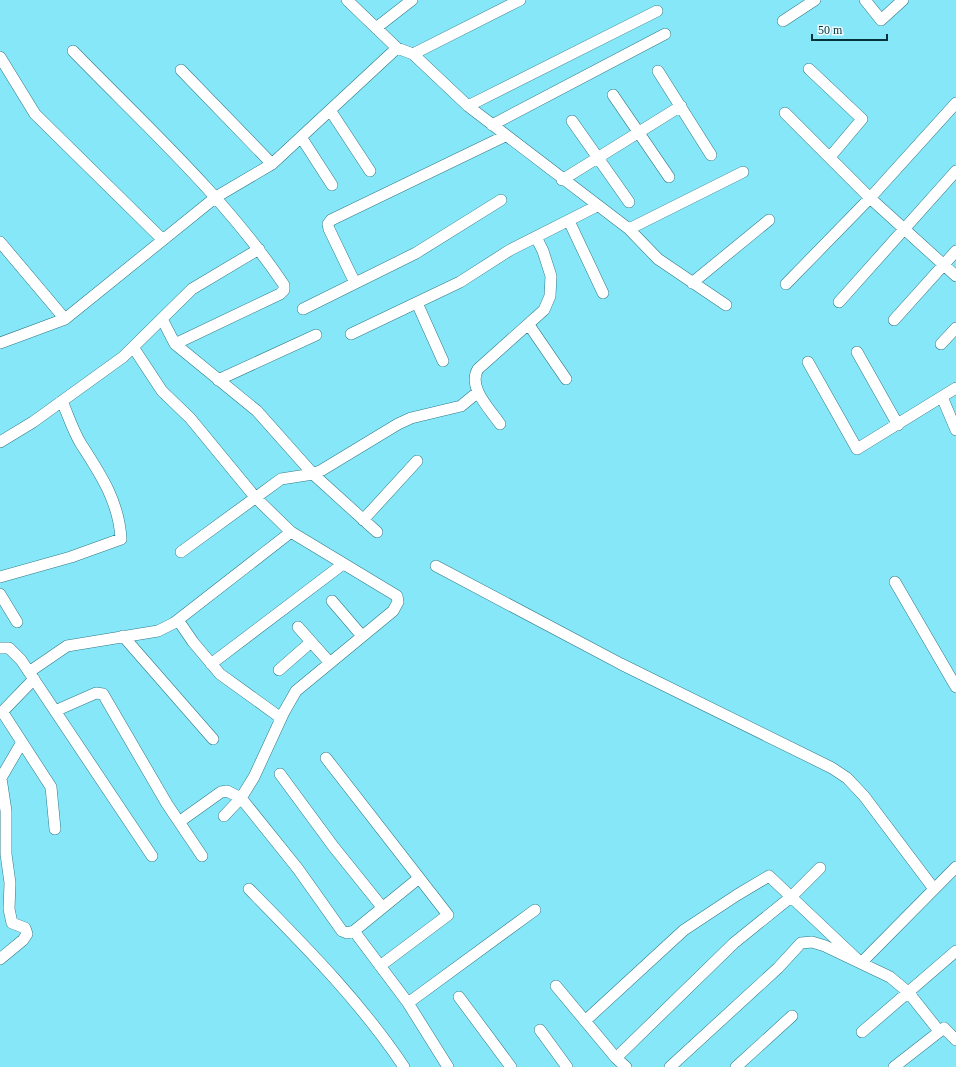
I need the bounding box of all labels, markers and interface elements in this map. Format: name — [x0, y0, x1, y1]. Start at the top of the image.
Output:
scale bar — [812, 16, 887, 42]
text: 50 m — [818, 23, 843, 37]

